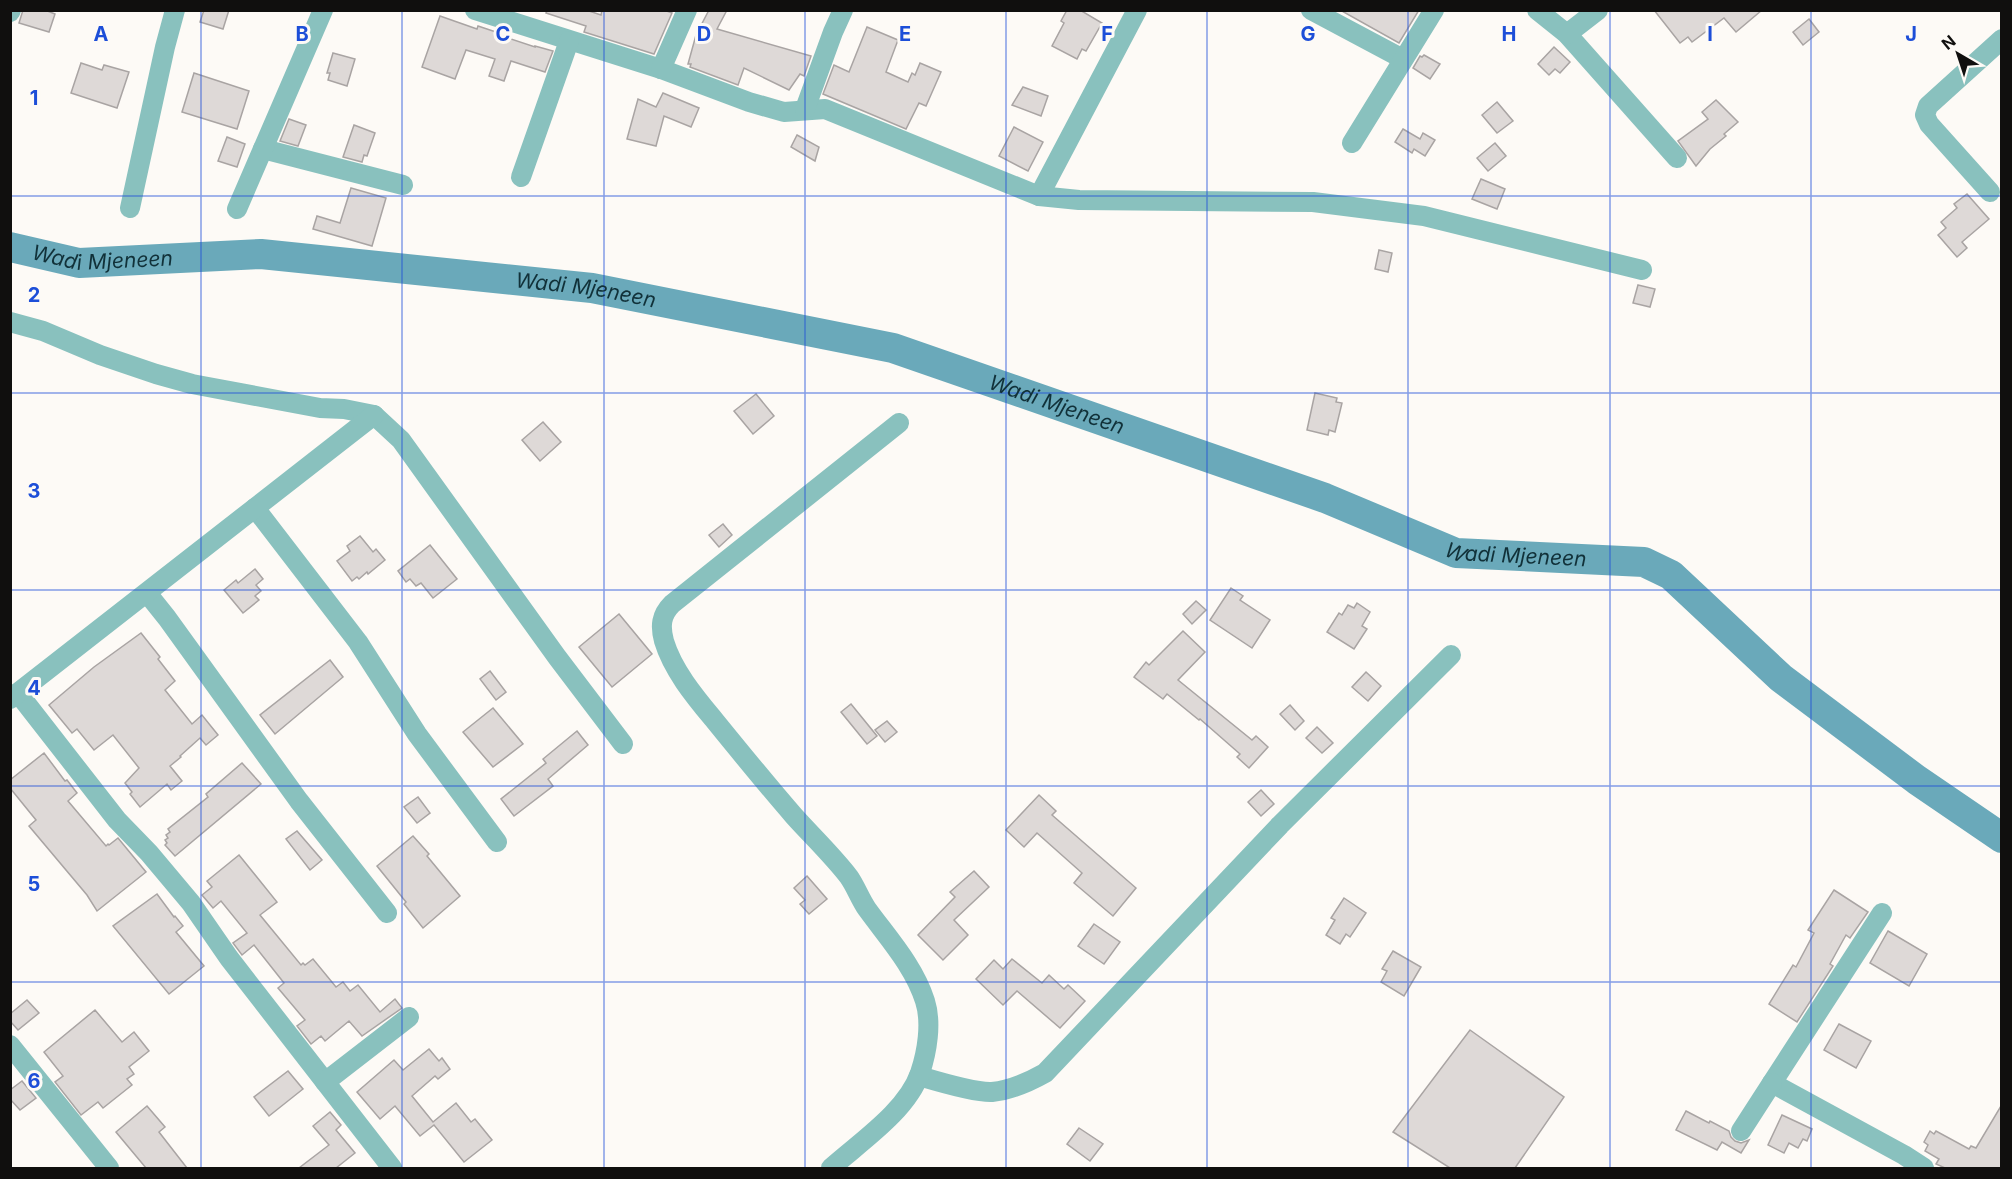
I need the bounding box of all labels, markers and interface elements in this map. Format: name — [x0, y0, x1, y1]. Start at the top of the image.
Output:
text: A — [94, 22, 109, 46]
text: B — [295, 22, 309, 46]
text: C — [496, 22, 510, 46]
text: D — [697, 22, 711, 46]
text: E — [899, 22, 911, 46]
text: F — [1101, 22, 1113, 46]
text: G — [1300, 22, 1316, 46]
text: H — [1502, 22, 1516, 46]
text: I — [1707, 22, 1713, 46]
text: J — [1905, 22, 1917, 46]
north arrow — [1928, 24, 1988, 84]
text: N — [1938, 31, 1960, 54]
text: 1 — [30, 86, 38, 110]
water label: Wadi Mjeneen — [30, 240, 173, 275]
water label: Wadi Mjeneen — [515, 267, 658, 312]
text: 2 — [28, 283, 40, 307]
water label: Wadi Mjeneen — [986, 369, 1128, 439]
text: 3 — [28, 479, 40, 503]
water label: Wadi Mjeneen — [1441, 537, 1587, 571]
text: 4 — [27, 676, 41, 700]
text: 5 — [28, 872, 40, 896]
text: 6 — [28, 1069, 41, 1093]

